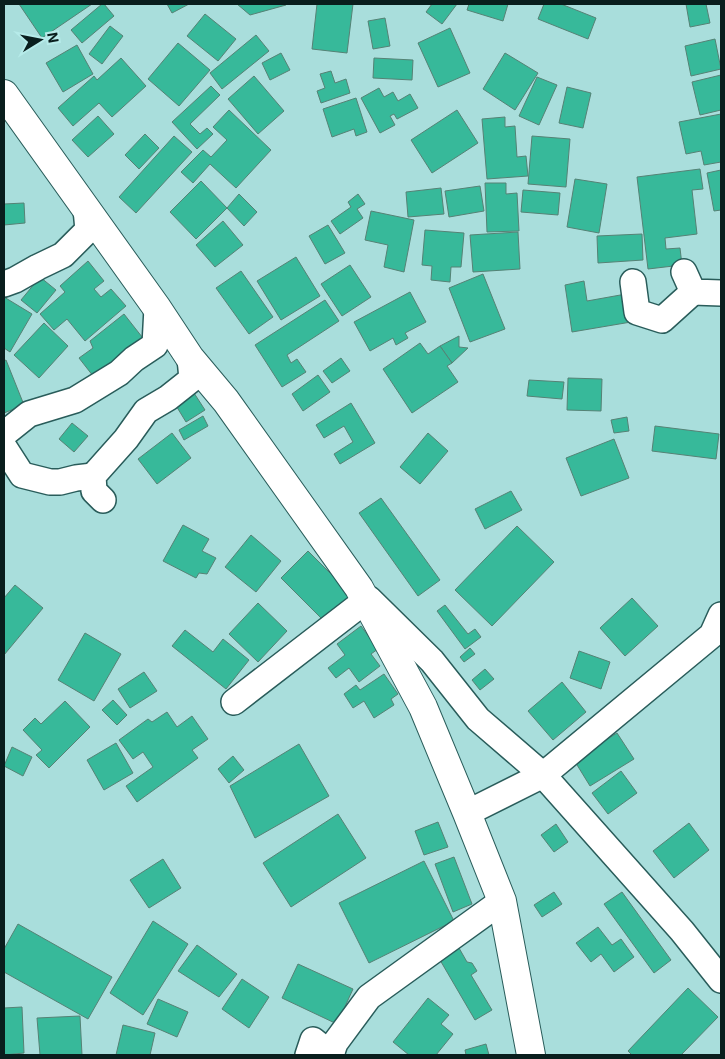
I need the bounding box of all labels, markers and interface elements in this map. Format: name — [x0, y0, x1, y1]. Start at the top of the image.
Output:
north arrow — [15, 15, 65, 65]
text: N — [44, 31, 63, 44]

